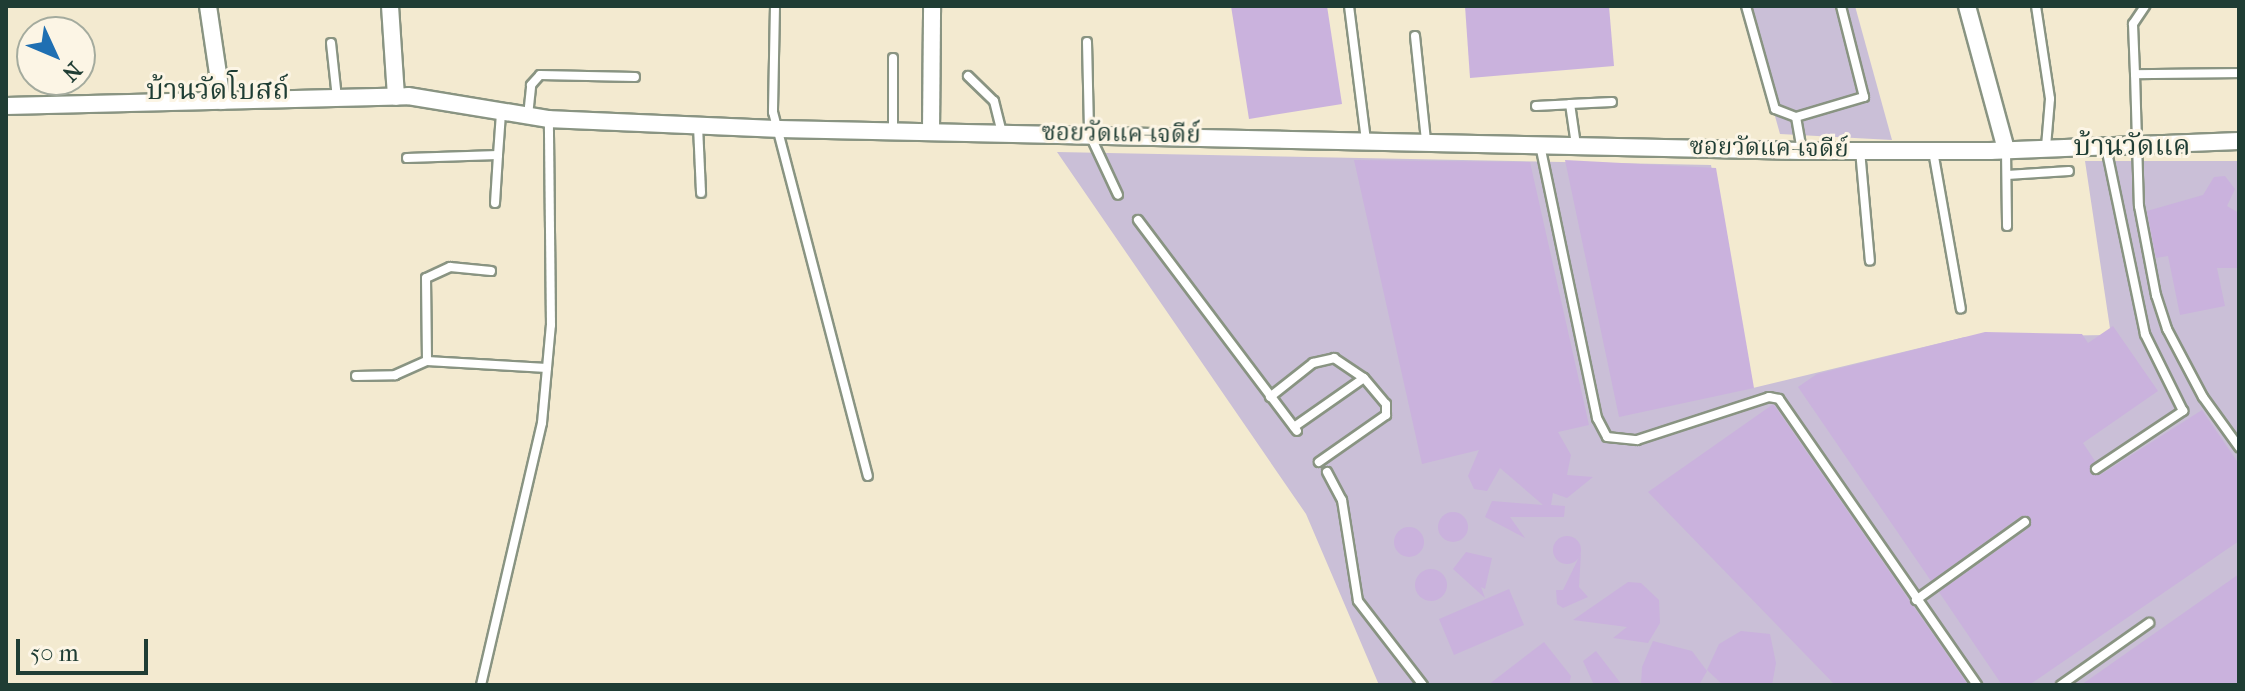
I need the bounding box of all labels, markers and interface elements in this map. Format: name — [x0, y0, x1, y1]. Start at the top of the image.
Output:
north arrow — [16, 16, 96, 96]
text: N — [57, 56, 87, 86]
district label: บ้านวัดโบสถ์ — [146, 73, 290, 107]
street label: ซอยวัดแค-เจดีย์ — [1041, 118, 1201, 150]
district label: บ้านวัดแค — [2074, 129, 2190, 163]
street label: ซอยวัดแค-เจดีย์ — [1689, 132, 1849, 164]
scale bar — [20, 623, 152, 673]
text: 50 m — [30, 639, 79, 667]

